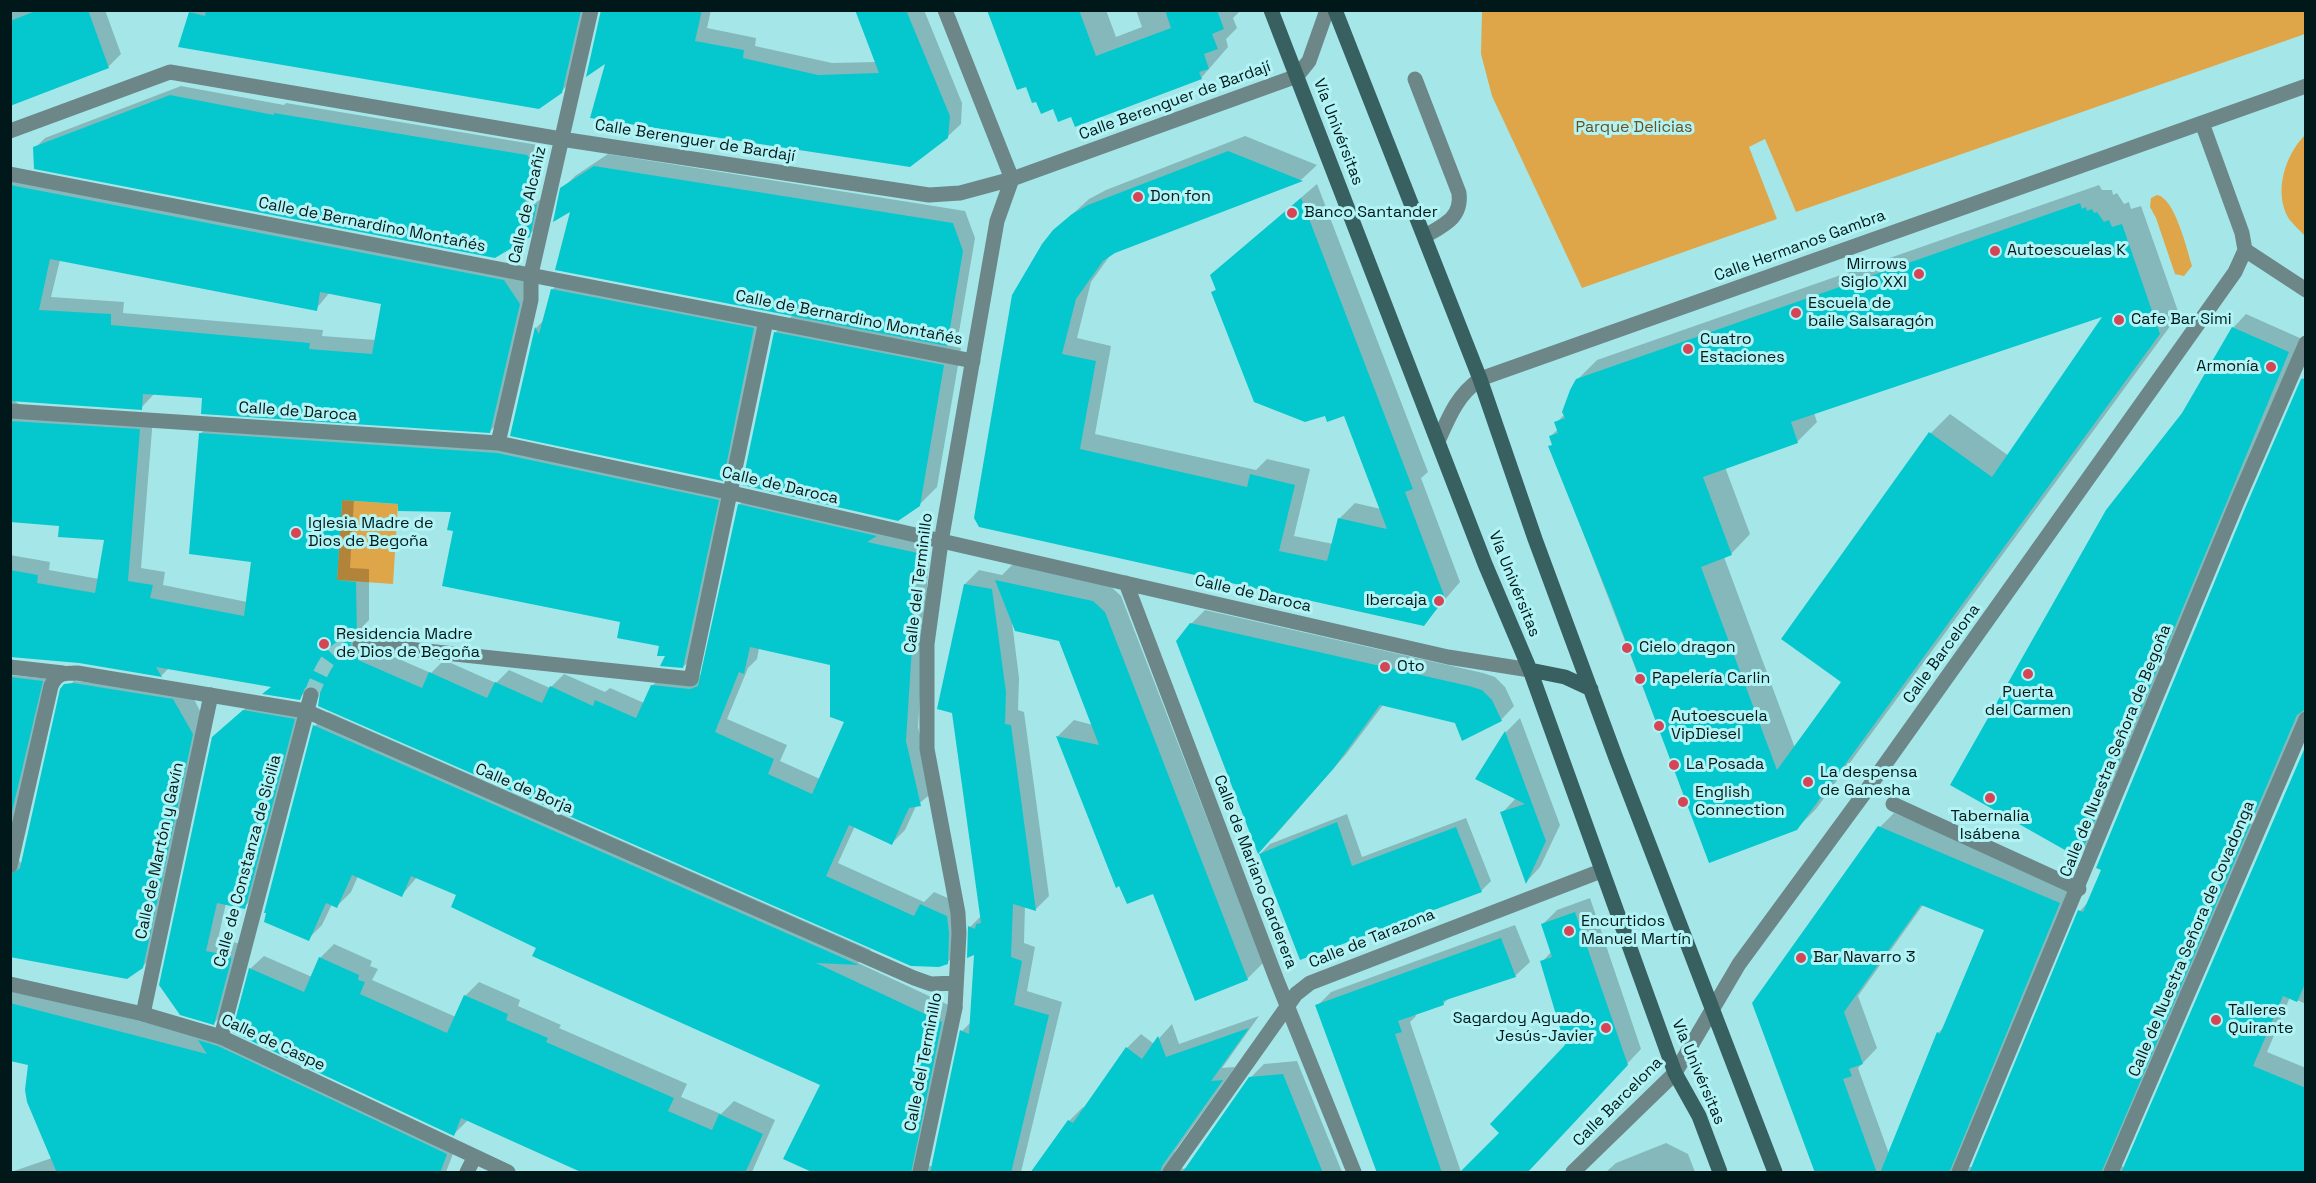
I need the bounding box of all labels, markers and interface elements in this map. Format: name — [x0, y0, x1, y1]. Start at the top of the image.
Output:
street label: Calle Berenguer de Bardají — [1077, 57, 1273, 145]
street label: Vía Univérsitas — [1309, 76, 1367, 188]
street label: Calle Berenguer de Bardají — [594, 116, 796, 166]
park label: Parque Delicias — [1575, 118, 1693, 138]
street label: Calle de Alcañiz — [505, 145, 551, 265]
place label: Don fon — [1150, 187, 1211, 207]
marker: Don fon — [1131, 190, 1145, 204]
street label: Calle de Bernardino Montañés — [257, 194, 487, 256]
place label: Banco Santander — [1304, 203, 1438, 223]
marker: Banco Santander — [1285, 206, 1299, 220]
street label: Calle Hermanos Gambra — [1712, 206, 1888, 286]
place label: Autoescuelas K — [2007, 241, 2126, 261]
marker: Autoescuelas K — [1988, 244, 2002, 258]
place label: Mirrows Siglo XXI — [1841, 255, 1907, 293]
marker: Mirrows Siglo XXI — [1912, 267, 1926, 281]
street label: Calle de Bernardino Montañés — [734, 287, 964, 349]
place label: Escuela de baile Salsaragón — [1808, 294, 1934, 332]
marker: Escuela de baile Salsaragón — [1789, 306, 1803, 320]
place label: Cafe Bar Simi — [2131, 310, 2232, 330]
marker: Cafe Bar Simi — [2112, 313, 2126, 327]
place label: Cuatro Estaciones — [1700, 330, 1785, 368]
marker: Cuatro Estaciones — [1681, 342, 1695, 356]
place label: Armonía — [2196, 357, 2259, 377]
marker: Armonía — [2264, 360, 2278, 374]
street label: Calle de Daroca — [238, 398, 358, 426]
street label: Calle de Daroca — [720, 463, 840, 509]
street label: Calle del Terminillo — [901, 512, 937, 654]
place label: Iglesia Madre de Dios de Begoña — [308, 514, 433, 552]
marker: Iglesia Madre de Dios de Begoña — [289, 526, 303, 540]
street label: Vía Univérsitas — [1484, 528, 1544, 640]
street label: Calle de Daroca — [1193, 571, 1313, 617]
place label: Ibercaja — [1366, 591, 1427, 611]
marker: Ibercaja — [1432, 594, 1446, 608]
street label: Calle Barcelona — [1899, 601, 1985, 707]
street label: Calle de Nuestra Señora de Begoña — [2056, 622, 2176, 880]
place label: Residencia Madre de Dios de Begoña — [336, 625, 480, 663]
marker: Residencia Madre de Dios de Begoña — [317, 637, 331, 651]
place label: Cielo dragon — [1639, 638, 1736, 658]
marker: Cielo dragon — [1620, 641, 1634, 655]
place label: Oto — [1397, 657, 1425, 677]
marker: Oto — [1378, 660, 1392, 674]
marker: Puerta del Carmen — [2021, 667, 2035, 681]
place label: Papelería Carlin — [1652, 669, 1770, 689]
marker: Papelería Carlin — [1633, 672, 1647, 686]
place label: Puerta del Carmen — [1985, 683, 2071, 721]
place label: Autoescuela VipDiesel — [1671, 707, 1768, 745]
marker: Autoescuela VipDiesel — [1652, 719, 1666, 733]
street label: Calle de Constanza de Sicilia — [210, 753, 286, 969]
place label: La Posada — [1686, 755, 1764, 775]
marker: La Posada — [1667, 758, 1681, 772]
street label: Calle de Borja — [472, 760, 576, 818]
street label: Calle de Martón y Gavín — [132, 761, 188, 941]
place label: La despensa de Ganesha — [1820, 763, 1917, 801]
street label: Calle de Mariano Carderera — [1209, 772, 1301, 972]
marker: La despensa de Ganesha — [1801, 775, 1815, 789]
place label: English Connection — [1695, 783, 1784, 821]
marker: Tabernalia Isábena — [1983, 791, 1997, 805]
marker: English Connection — [1676, 795, 1690, 809]
street label: Calle de Nuestra Señora de Covadonga — [2125, 798, 2259, 1080]
place label: Tabernalia Isábena — [1950, 807, 2030, 845]
street label: Calle de Tarazona — [1306, 905, 1438, 973]
place label: Encurtidos Manuel Martín — [1581, 912, 1691, 950]
marker: Encurtidos Manuel Martín — [1562, 924, 1576, 938]
place label: Bar Navarro 3 — [1813, 948, 1915, 968]
marker: Bar Navarro 3 — [1794, 951, 1808, 965]
street label: Calle del Terminillo — [901, 991, 947, 1133]
place label: Talleres Quirante — [2228, 1001, 2294, 1039]
place label: Sagardoy Aguado, Jesús-Javier — [1453, 1009, 1594, 1047]
street label: Calle de Caspe — [218, 1011, 328, 1075]
marker: Talleres Quirante — [2209, 1013, 2223, 1027]
street label: Vía Univérsitas — [1667, 1017, 1729, 1127]
marker: Sagardoy Aguado, Jesús-Javier — [1599, 1021, 1613, 1035]
street label: Calle Barcelona — [1569, 1053, 1667, 1151]

